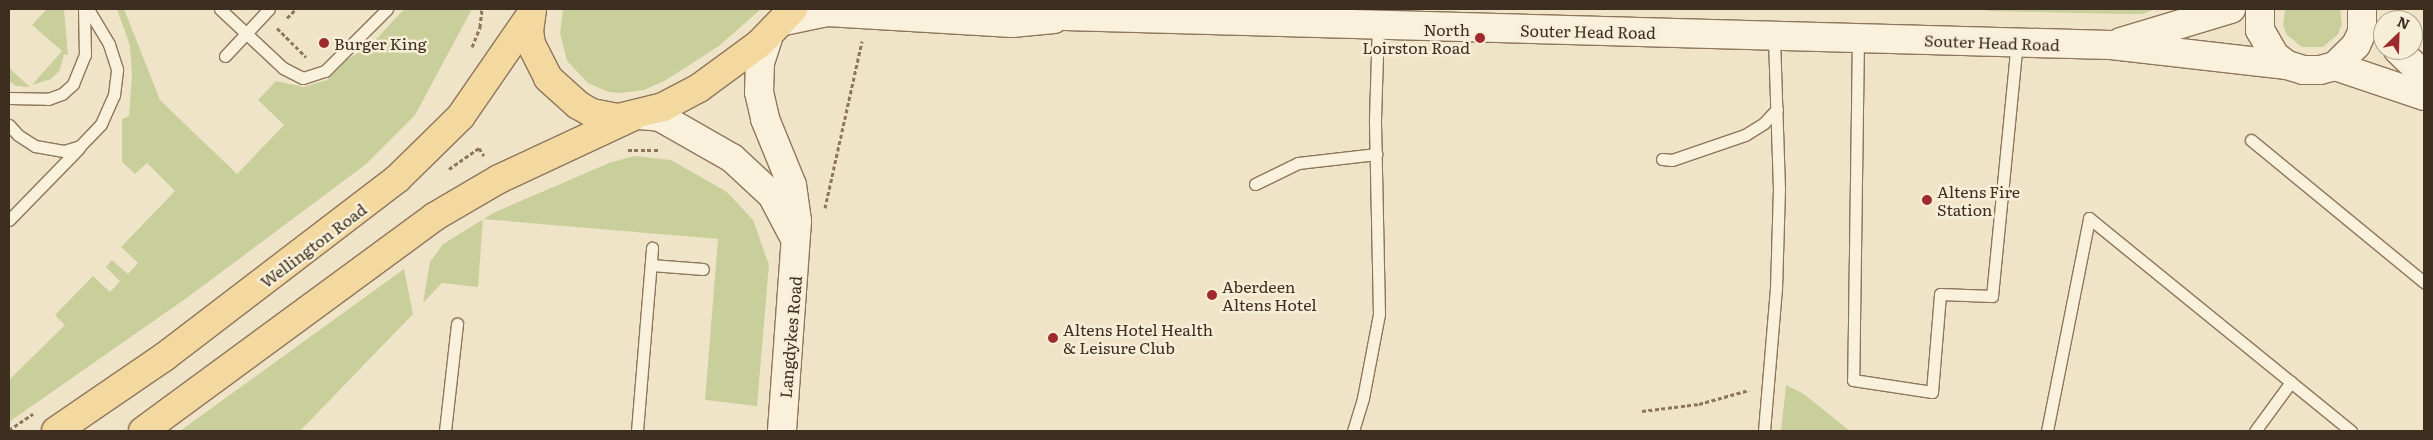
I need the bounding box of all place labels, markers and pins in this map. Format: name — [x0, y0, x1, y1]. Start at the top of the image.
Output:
place label: North Loirston Road — [1362, 19, 1470, 57]
marker: North Loirston Road — [1474, 32, 1486, 44]
place label: Burger King — [334, 33, 427, 53]
marker: Burger King — [318, 37, 330, 49]
place label: Altens Fire Station — [1937, 181, 2020, 219]
marker: Altens Fire Station — [1921, 194, 1933, 206]
place label: Aberdeen Altens Hotel — [1222, 276, 1317, 314]
marker: Aberdeen Altens Hotel — [1206, 289, 1218, 301]
place label: Altens Hotel Health & Leisure Club — [1063, 319, 1213, 357]
marker: Altens Hotel Health & Leisure Club — [1047, 332, 1059, 344]

